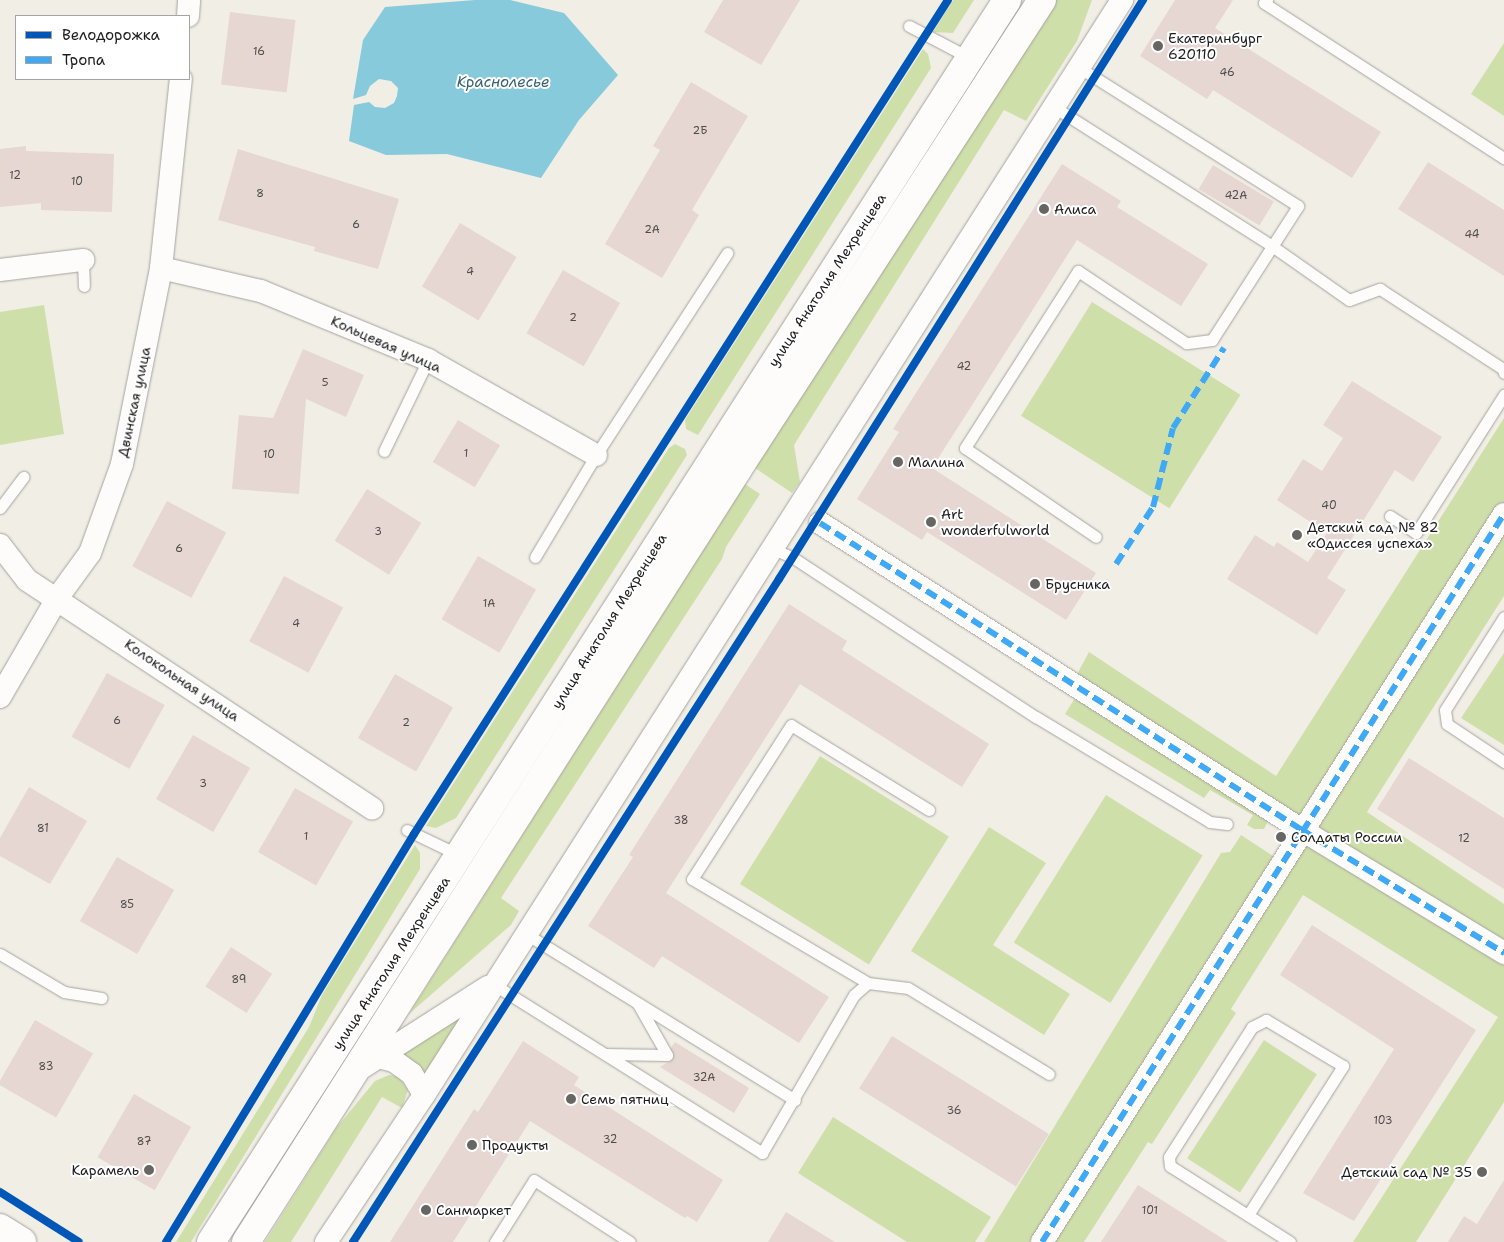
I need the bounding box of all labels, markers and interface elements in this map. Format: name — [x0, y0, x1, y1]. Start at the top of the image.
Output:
legend — [15, 15, 190, 80]
text: Велодорожка — [62, 25, 160, 45]
place label: Екатеринбург 620110 — [1168, 30, 1262, 62]
marker: Екатеринбург 620110 — [1152, 40, 1164, 52]
house number: 16 — [253, 45, 265, 59]
text: Тропа — [62, 50, 105, 70]
house number: 46 — [1219, 66, 1235, 80]
water label: Краснолесье — [457, 74, 549, 92]
house number: 2Б — [693, 124, 707, 138]
house number: 12 — [9, 169, 21, 183]
house number: 10 — [71, 175, 83, 189]
house number: 8 — [256, 187, 264, 201]
house number: 42А — [1225, 189, 1247, 203]
street label: улица Анатолия Мехренцева — [765, 190, 889, 370]
place label: Алиса — [1054, 201, 1096, 217]
marker: Алиса — [1038, 203, 1050, 215]
house number: 6 — [352, 218, 360, 232]
house number: 2А — [644, 223, 660, 237]
house number: 44 — [1464, 228, 1480, 242]
house number: 4 — [466, 265, 474, 279]
house number: 2 — [569, 311, 577, 325]
street label: Кольцевая улица — [328, 312, 444, 376]
street label: Двинская улица — [114, 345, 154, 459]
house number: 42 — [957, 360, 971, 374]
house number: 5 — [322, 376, 328, 390]
house number: 1 — [464, 447, 468, 461]
house number: 10 — [263, 448, 275, 462]
place label: Малина — [908, 454, 964, 470]
marker: Малина — [892, 456, 904, 468]
house number: 40 — [1321, 499, 1337, 513]
place label: Art wonderfulworld — [941, 506, 1049, 538]
marker: Art wonderfulworld — [925, 516, 937, 528]
place label: Детский сад № 82 «Одиссея успеха» — [1307, 519, 1438, 552]
house number: 3 — [374, 525, 382, 539]
marker: Детский сад № 82 «Одиссея успеха» — [1291, 529, 1303, 541]
street label: улица Анатолия Мехренцева — [548, 530, 670, 712]
house number: 6 — [175, 542, 183, 556]
place label: Брусника — [1045, 576, 1110, 592]
marker: Брусника — [1029, 578, 1041, 590]
house number: 1А — [483, 597, 495, 611]
house number: 4 — [292, 617, 300, 631]
street label: Колокольная улица — [121, 635, 243, 725]
house number: 6 — [113, 714, 121, 728]
house number: 2 — [402, 716, 410, 730]
house number: 3 — [199, 777, 207, 791]
house number: 38 — [673, 814, 689, 828]
house number: 81 — [37, 822, 49, 836]
place label: Солдаты России — [1291, 829, 1403, 845]
house number: 1 — [304, 830, 308, 844]
marker: Солдаты России — [1275, 831, 1287, 843]
house number: 12 — [1458, 832, 1470, 846]
street label: улица Анатолия Мехренцева — [329, 873, 453, 1053]
house number: 85 — [120, 898, 134, 912]
house number: 89 — [232, 973, 246, 987]
house number: 83 — [39, 1060, 53, 1074]
house number: 32А — [693, 1071, 715, 1085]
place label: Семь пятниц — [581, 1091, 669, 1107]
marker: Семь пятниц — [565, 1093, 577, 1105]
house number: 36 — [946, 1104, 962, 1118]
house number: 103 — [1373, 1114, 1393, 1128]
house number: 32 — [603, 1133, 617, 1147]
house number: 87 — [137, 1135, 151, 1149]
place label: Продукты — [482, 1137, 549, 1153]
marker: Продукты — [466, 1139, 478, 1151]
place label: Карамель — [71, 1162, 139, 1178]
marker: Карамель — [143, 1164, 155, 1176]
place label: Детский сад № 35 — [1341, 1164, 1472, 1180]
marker: Детский сад № 35 — [1476, 1166, 1488, 1178]
place label: Санмаркет — [436, 1202, 511, 1218]
marker: Санмаркет — [420, 1204, 432, 1216]
house number: 101 — [1142, 1204, 1158, 1218]

